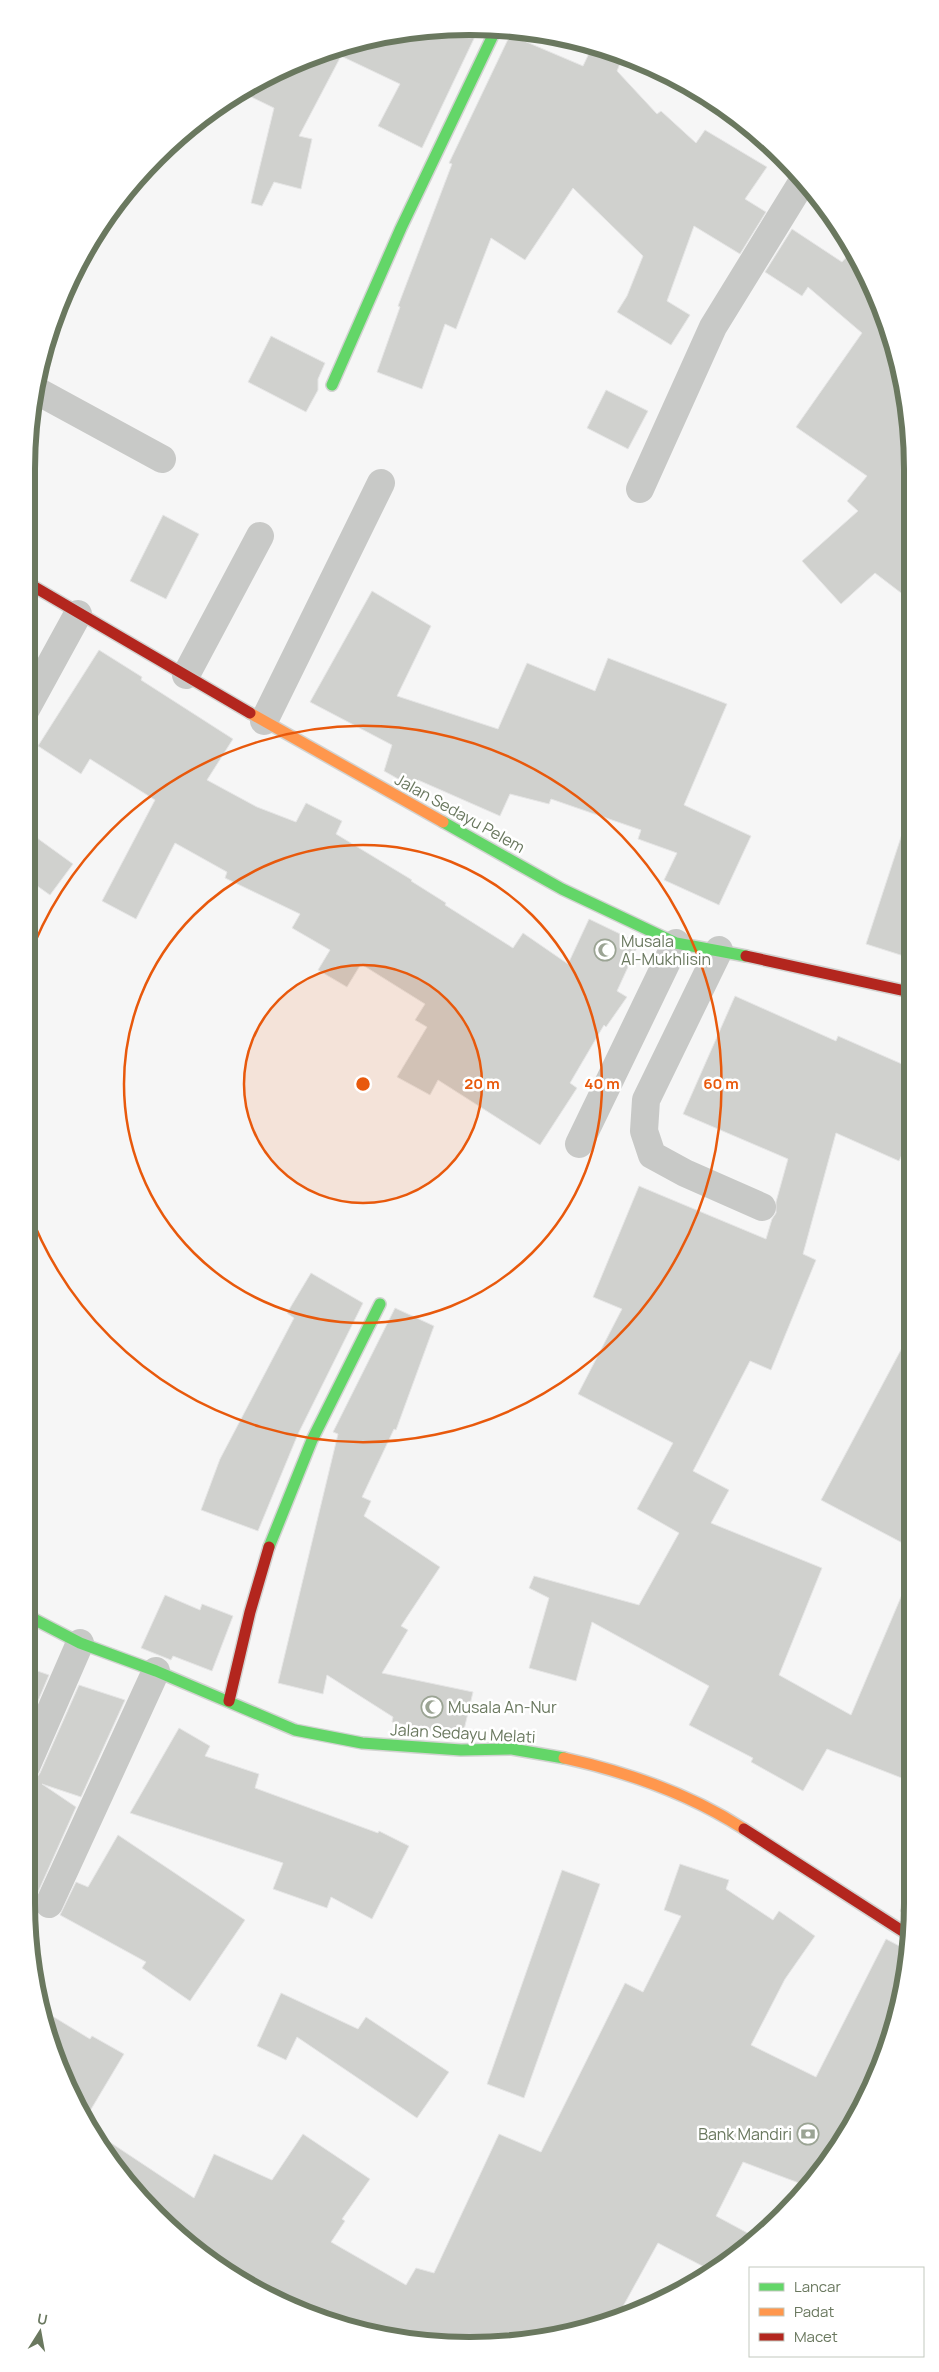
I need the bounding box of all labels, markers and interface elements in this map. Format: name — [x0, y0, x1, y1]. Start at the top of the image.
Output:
street label: Jalan Sedayu Pelem — [391, 768, 529, 858]
place label: Musala Al-Mukhlisin — [621, 930, 711, 970]
mosque icon: Musala Al-Mukhlisin — [593, 938, 617, 962]
text: 20 m — [464, 1073, 500, 1094]
text: 40 m — [584, 1073, 620, 1094]
text: 60 m — [703, 1073, 739, 1094]
centre of rings — [354, 1075, 372, 1093]
mosque icon: Musala An-Nur — [420, 1695, 444, 1719]
place label: Musala An-Nur — [448, 1696, 557, 1718]
street label: Jalan Sedayu Melati — [390, 1718, 536, 1748]
bank icon: Bank Mandiri — [796, 2122, 820, 2146]
place label: Bank Mandiri — [698, 2123, 792, 2145]
legend — [749, 2267, 924, 2357]
text: Lancar — [794, 2276, 841, 2297]
text: Padat — [794, 2301, 834, 2322]
north arrow — [15, 2307, 65, 2357]
text: U — [36, 2308, 49, 2329]
text: Macet — [794, 2326, 838, 2347]

